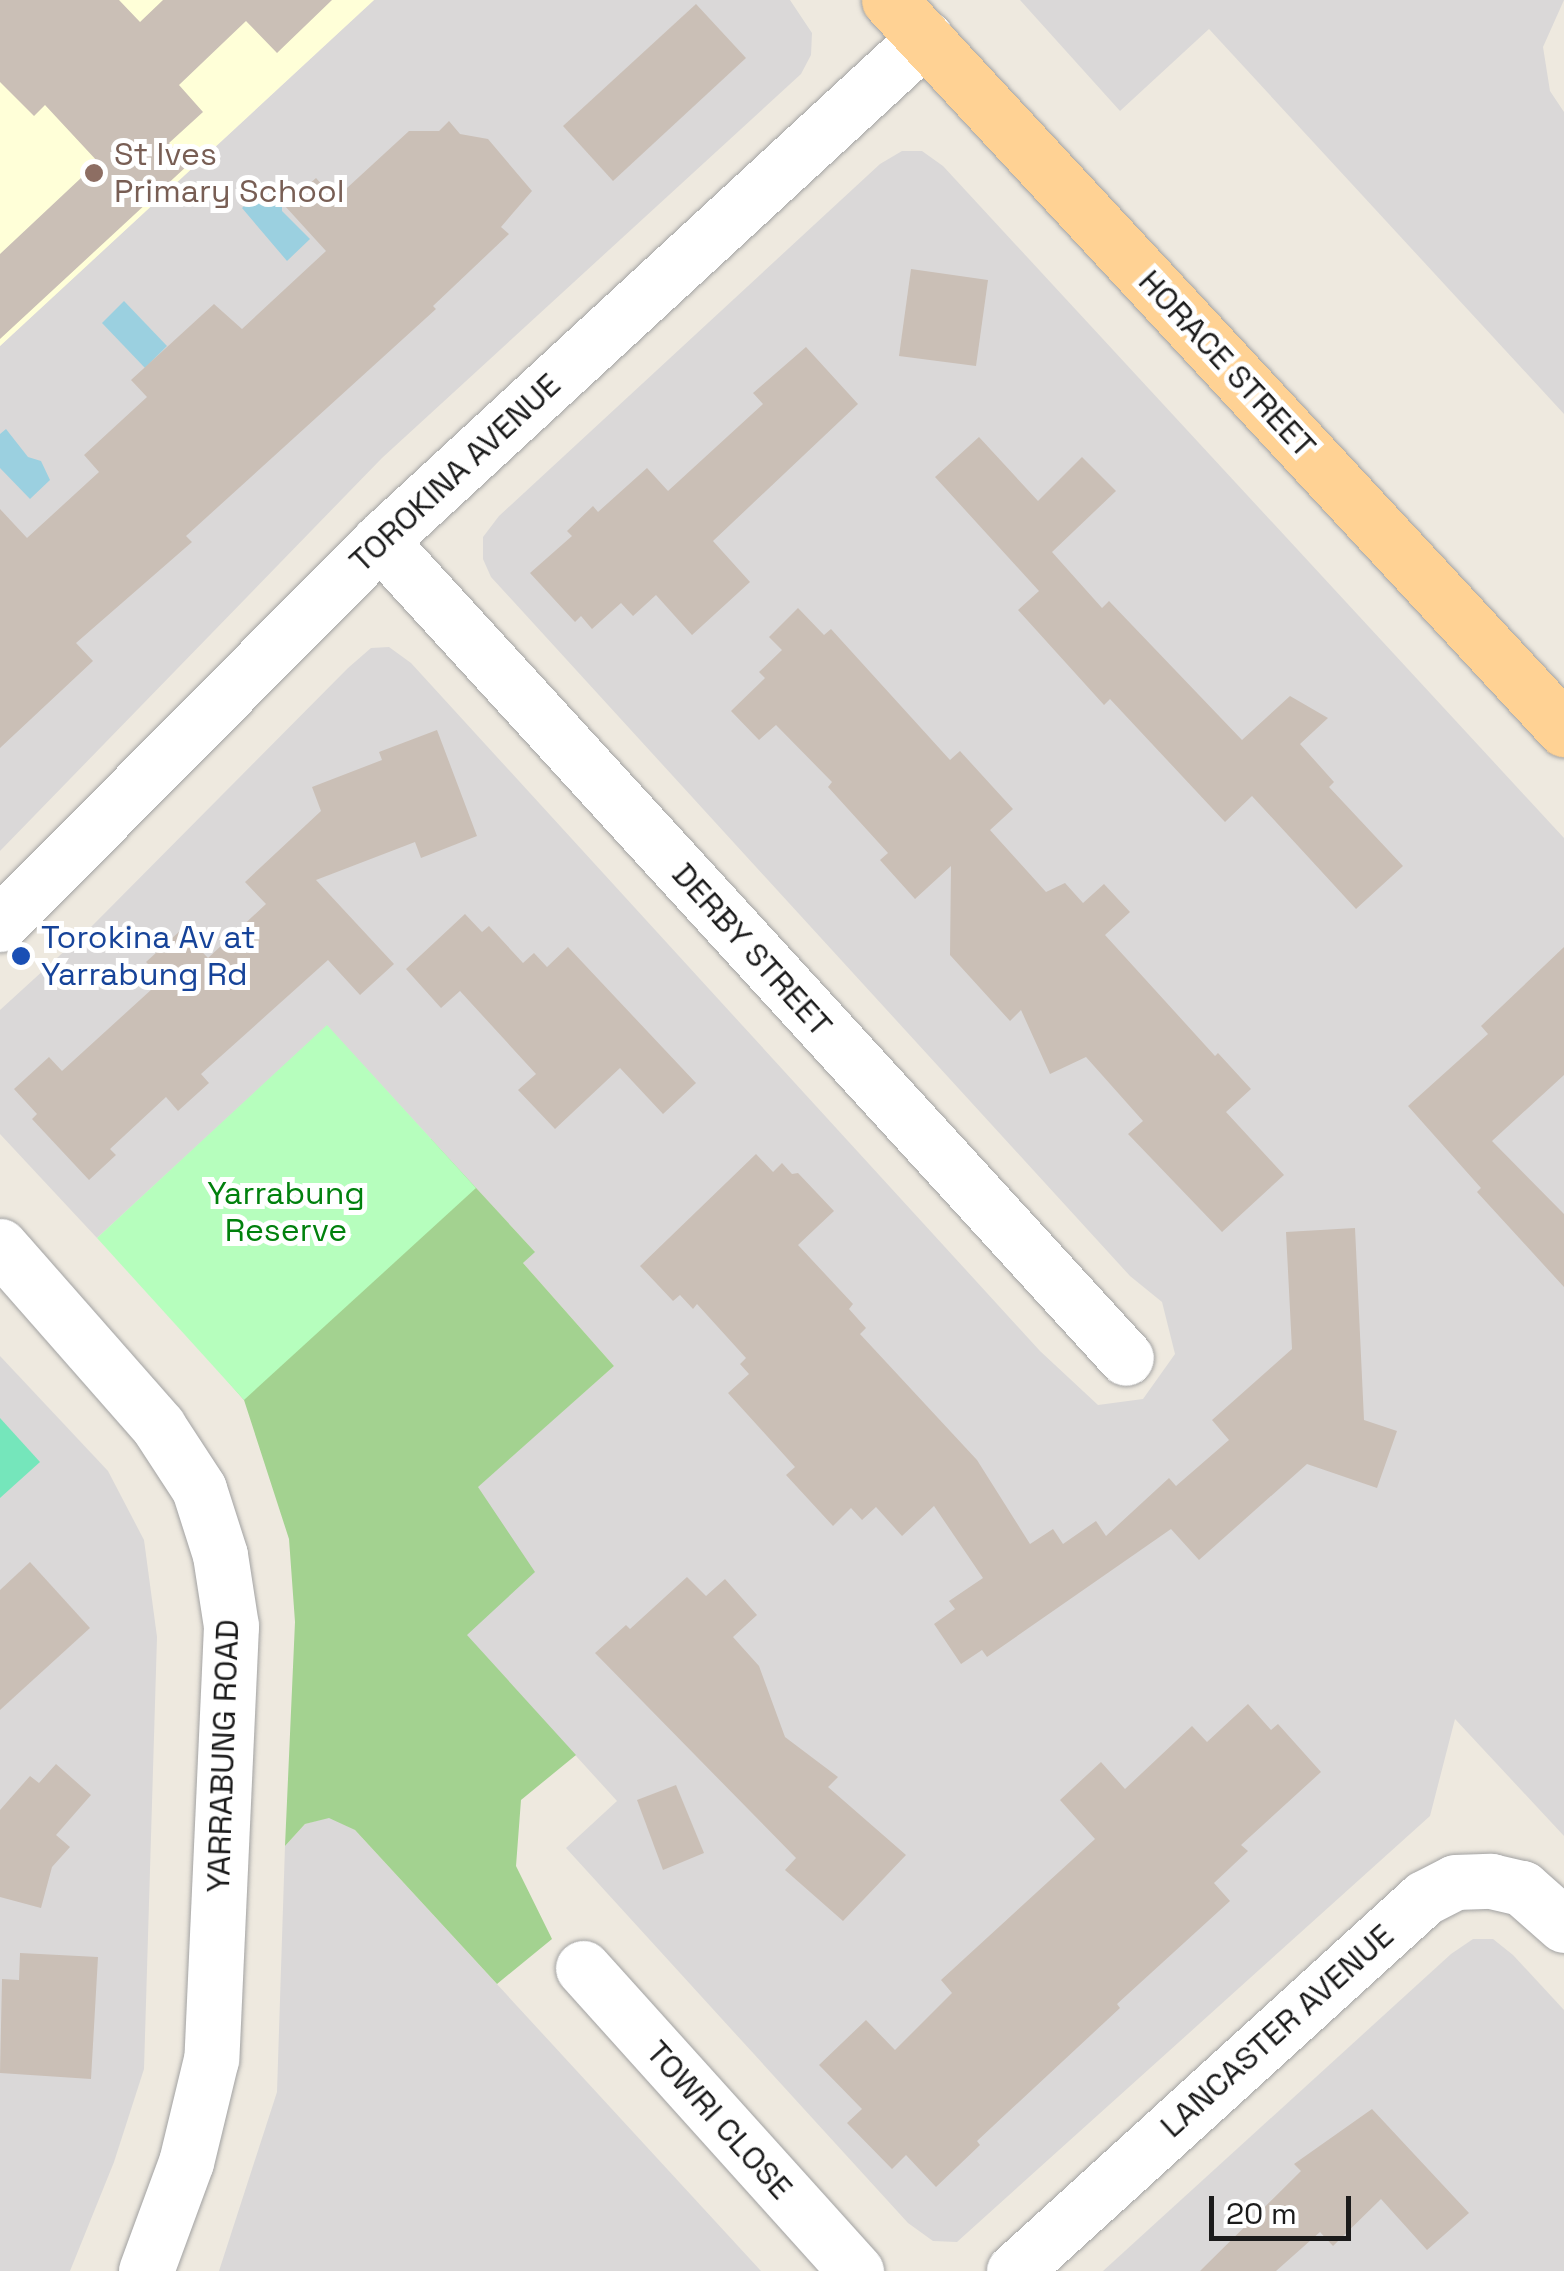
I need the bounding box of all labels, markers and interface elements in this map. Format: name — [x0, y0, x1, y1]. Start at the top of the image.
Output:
place label: St Ives Primary School — [114, 136, 345, 211]
marker: St Ives Primary School — [83, 162, 105, 184]
street label: HORACE STREET — [1131, 263, 1323, 465]
street label: TOROKINA AVENUE — [341, 365, 569, 581]
street label: DERBY STREET — [664, 855, 840, 1045]
place label: Torokina Av at Yarrabung Rd — [41, 919, 256, 994]
marker: Torokina Av at Yarrabung Rd — [10, 945, 32, 967]
park label: Yarrabung Reserve — [207, 1175, 365, 1250]
street label: YARRABUNG ROAD — [199, 1619, 247, 1893]
street label: LANCASTER AVENUE — [1153, 1916, 1401, 2146]
street label: TOWRI CLOSE — [638, 2033, 800, 2207]
scale bar — [1214, 2176, 1356, 2238]
text: 20 m — [1226, 2194, 1297, 2233]

